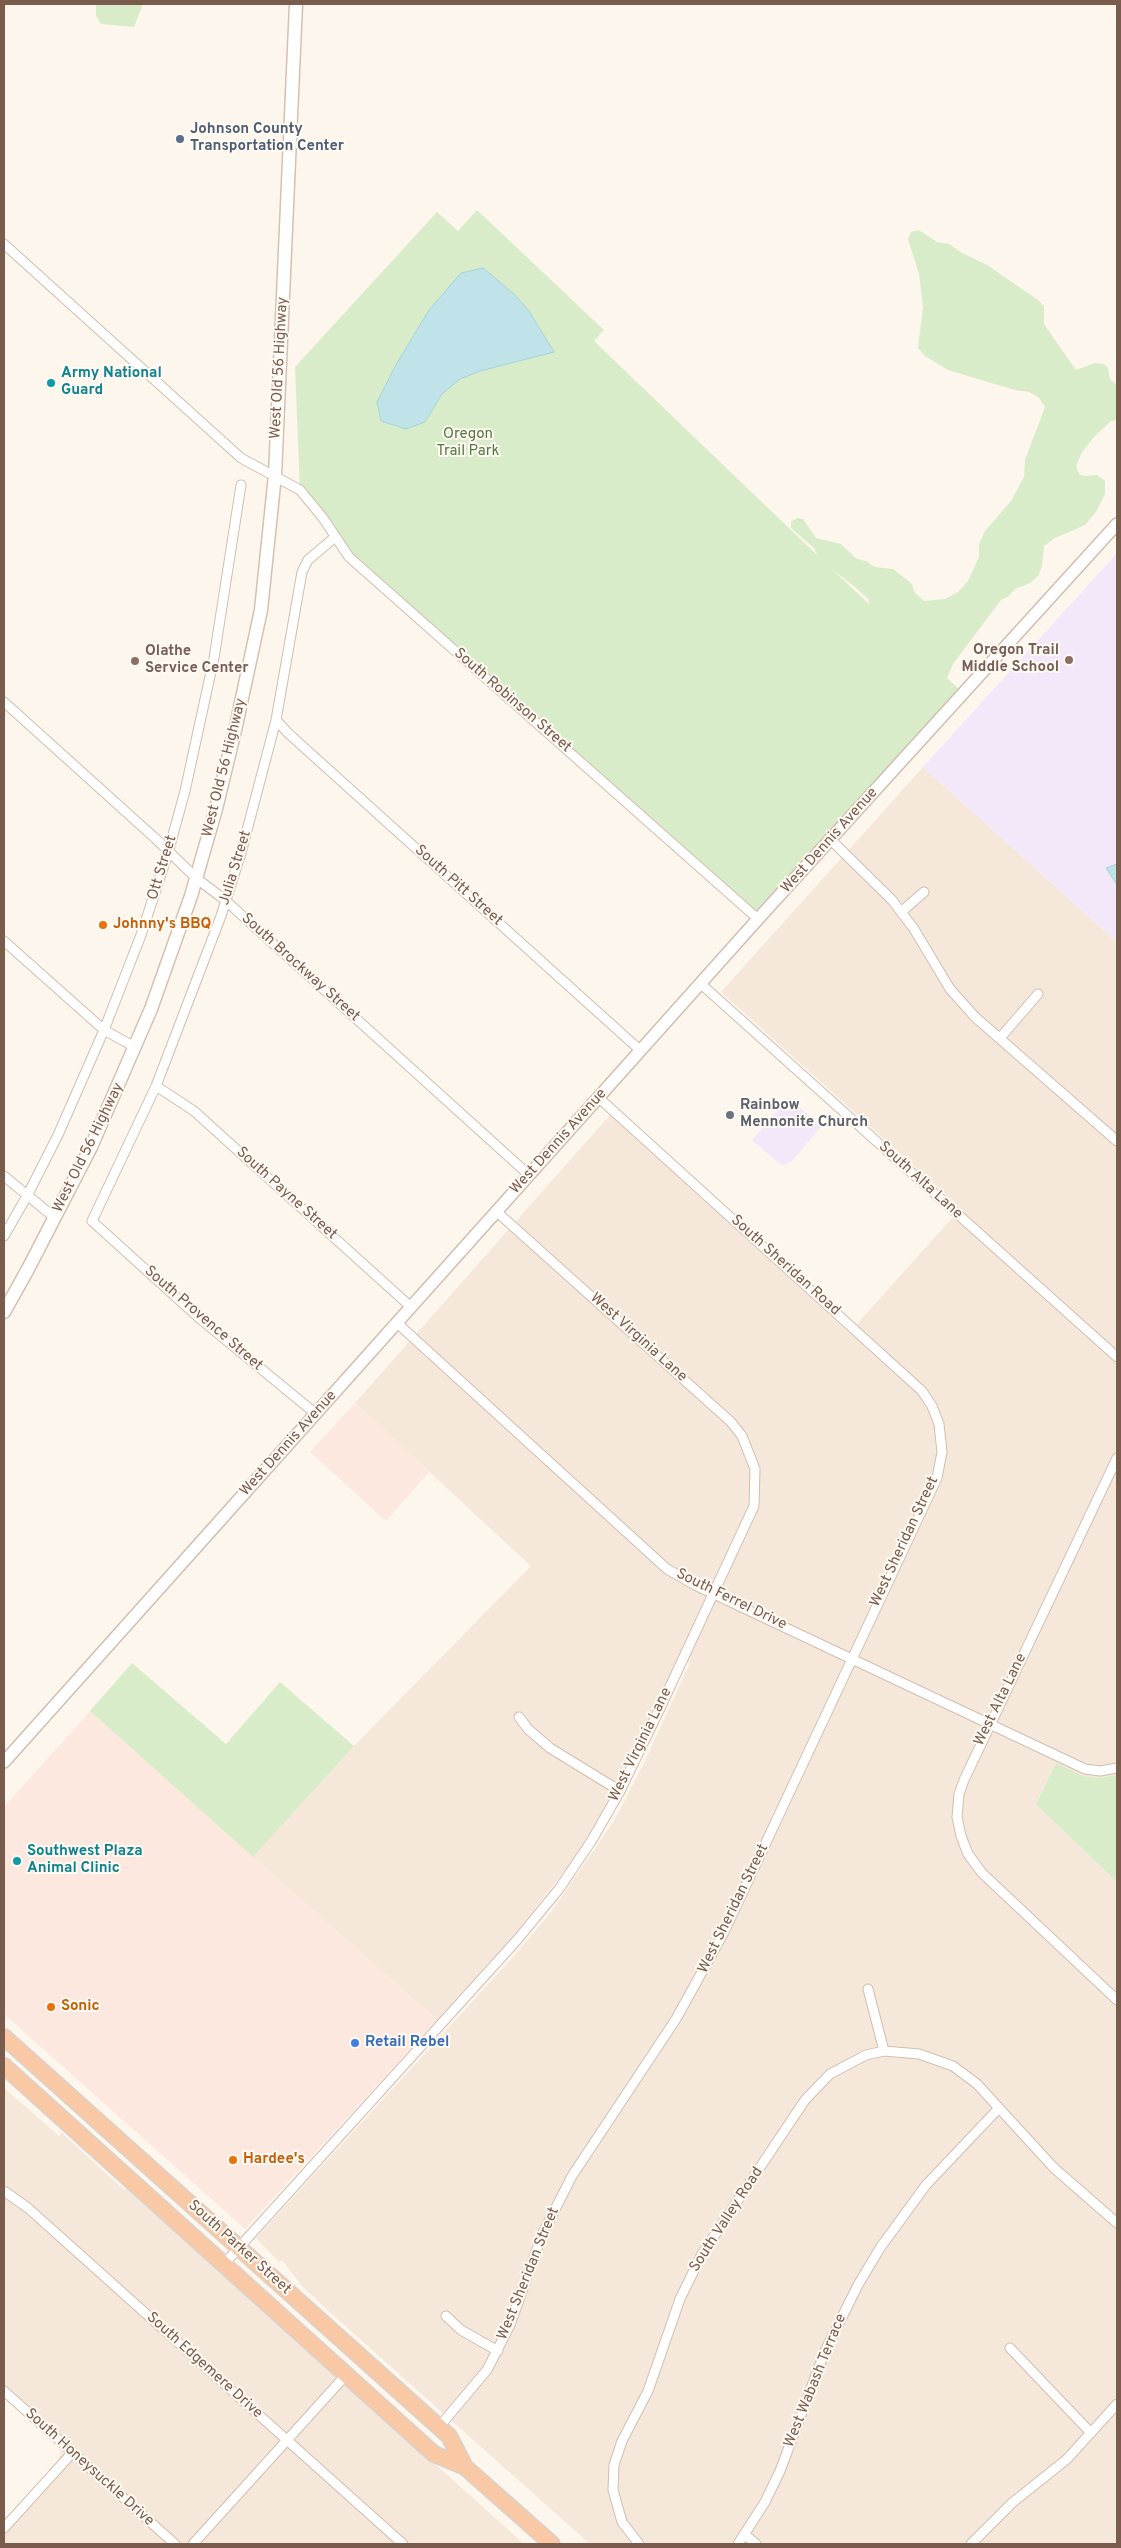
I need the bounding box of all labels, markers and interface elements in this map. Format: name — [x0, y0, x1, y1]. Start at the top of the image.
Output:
place label: Johnson County Transportation Center — [190, 121, 344, 156]
marker: Johnson County Transportation Center — [174, 133, 186, 145]
street label: West Old 56 Highway — [267, 296, 293, 440]
place label: Army National Guard — [61, 365, 162, 400]
marker: Army National Guard — [45, 377, 57, 389]
park label: Oregon Trail Park — [436, 426, 500, 461]
place label: Oregon Trail Middle School — [961, 642, 1059, 677]
place label: Olathe Service Center — [145, 643, 249, 678]
street label: South Robinson Street — [450, 645, 574, 757]
marker: Oregon Trail Middle School — [1063, 654, 1075, 666]
marker: Olathe Service Center — [129, 655, 141, 667]
street label: West Old 56 Highway — [199, 697, 251, 839]
street label: West Dennis Avenue — [778, 784, 882, 898]
street label: Julia Street — [216, 829, 256, 907]
street label: Ott Street — [145, 833, 181, 903]
street label: South Pitt Street — [410, 842, 506, 930]
street label: South Brockway Street — [237, 910, 363, 1026]
place label: Johnny's BBQ — [113, 916, 211, 934]
marker: Johnny's BBQ — [97, 919, 109, 931]
street label: West Old 56 Highway — [50, 1080, 128, 1216]
street label: West Dennis Avenue — [507, 1085, 611, 1199]
place label: Rainbow Mennonite Church — [740, 1097, 868, 1132]
marker: Rainbow Mennonite Church — [724, 1109, 736, 1121]
street label: South Alta Lane — [874, 1138, 966, 1224]
street label: South Payne Street — [232, 1144, 340, 1244]
street label: South Sheridan Road — [726, 1212, 844, 1320]
street label: South Provence Street — [140, 1263, 266, 1375]
street label: West Virginia Lane — [586, 1290, 690, 1386]
street label: West Dennis Avenue — [237, 1387, 341, 1501]
street label: West Sheridan Street — [867, 1474, 943, 1610]
street label: South Ferrel Drive — [673, 1565, 789, 1635]
street label: West Alta Lane — [971, 1651, 1031, 1749]
street label: West Virginia Lane — [606, 1685, 676, 1805]
street label: West Sheridan Street — [695, 1841, 773, 1977]
place label: Southwest Plaza Animal Clinic — [27, 1843, 143, 1878]
marker: Southwest Plaza Animal Clinic — [11, 1855, 23, 1867]
place label: Sonic — [61, 1998, 100, 2016]
marker: Sonic — [45, 2001, 57, 2013]
place label: Retail Rebel — [365, 2034, 449, 2052]
marker: Retail Rebel — [349, 2037, 361, 2049]
place label: Hardee's — [243, 2151, 305, 2169]
marker: Hardee's — [227, 2154, 239, 2166]
street label: South Valley Road — [686, 2164, 768, 2276]
street label: South Parker Street — [184, 2197, 294, 2299]
street label: West Sheridan Street — [494, 2205, 564, 2343]
street label: South Edgemere Drive — [142, 2309, 266, 2423]
street label: West Wabash Terrace — [781, 2311, 851, 2451]
street label: South Honeysuckle Drive — [21, 2405, 157, 2531]

